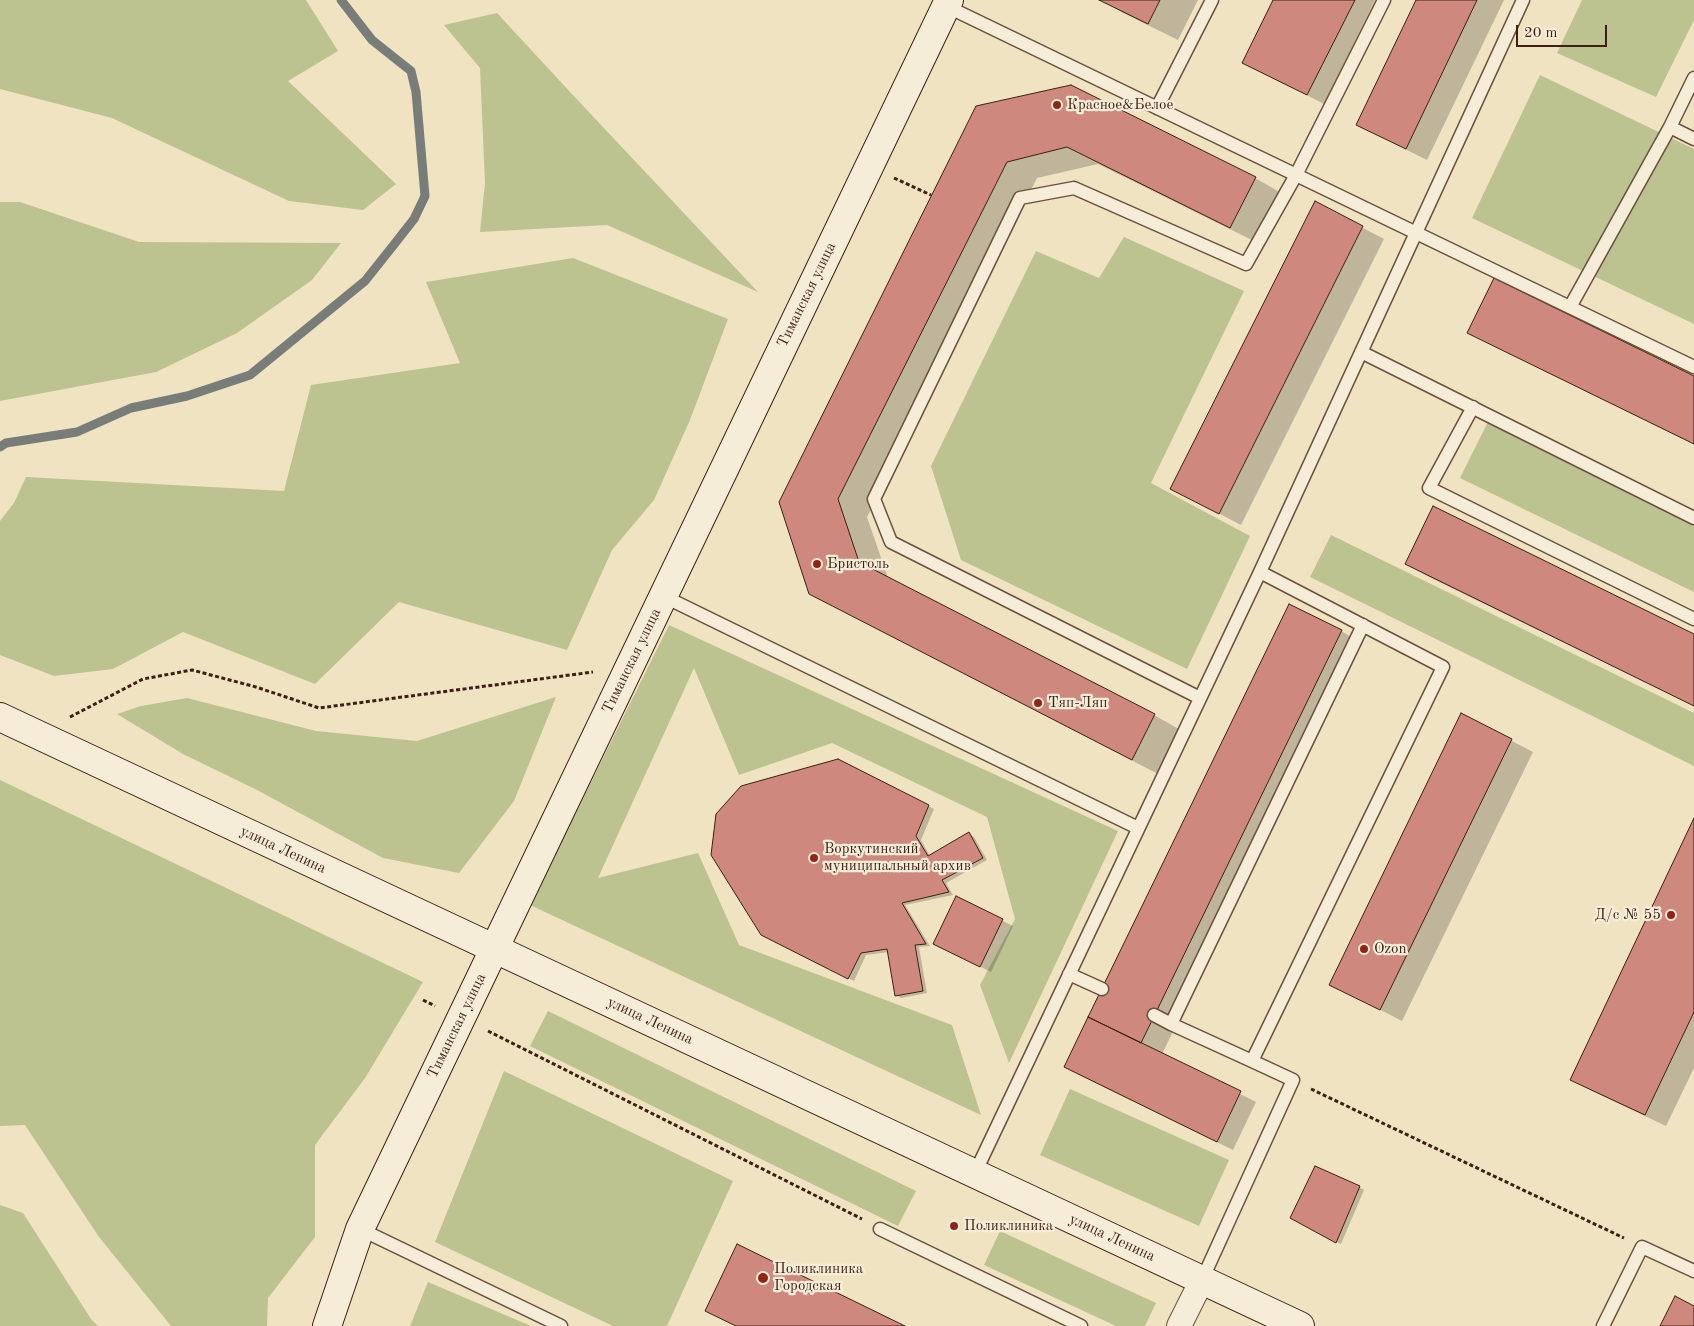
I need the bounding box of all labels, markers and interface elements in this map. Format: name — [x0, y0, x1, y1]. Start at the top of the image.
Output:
scale bar — [1519, 15, 1610, 47]
text: 20 m — [1524, 26, 1558, 41]
place label: Красное&Белое — [1067, 96, 1173, 114]
marker: Красное&Белое — [1051, 99, 1063, 111]
street label: Тиманская улица — [774, 239, 840, 351]
place label: Бристоль — [827, 555, 889, 573]
marker: Бристоль — [811, 558, 823, 570]
street label: Тиманская улица — [599, 605, 665, 717]
place label: Тяп-Ляп — [1048, 694, 1108, 712]
marker: Тяп-Ляп — [1032, 697, 1044, 709]
street label: улица Ленина — [237, 822, 329, 878]
place label: Воркутинский муниципальный архив — [824, 840, 971, 875]
marker: Воркутинский муниципальный архив — [808, 852, 820, 864]
place label: Д/с № 55 — [1595, 906, 1661, 924]
marker: Д/с № 55 — [1665, 909, 1677, 921]
place label: Ozon — [1374, 940, 1407, 958]
marker: Ozon — [1358, 943, 1370, 955]
street label: Тиманская улица — [424, 970, 490, 1082]
street label: улица Ленина — [604, 993, 696, 1049]
street label: улица Ленина — [1066, 1210, 1158, 1266]
place label: Поликлиника — [964, 1217, 1053, 1235]
marker: Поликлиника — [948, 1220, 960, 1232]
place label: Поликлиника Городская — [774, 1260, 863, 1295]
marker: Поликлиника Городская — [756, 1271, 770, 1285]

